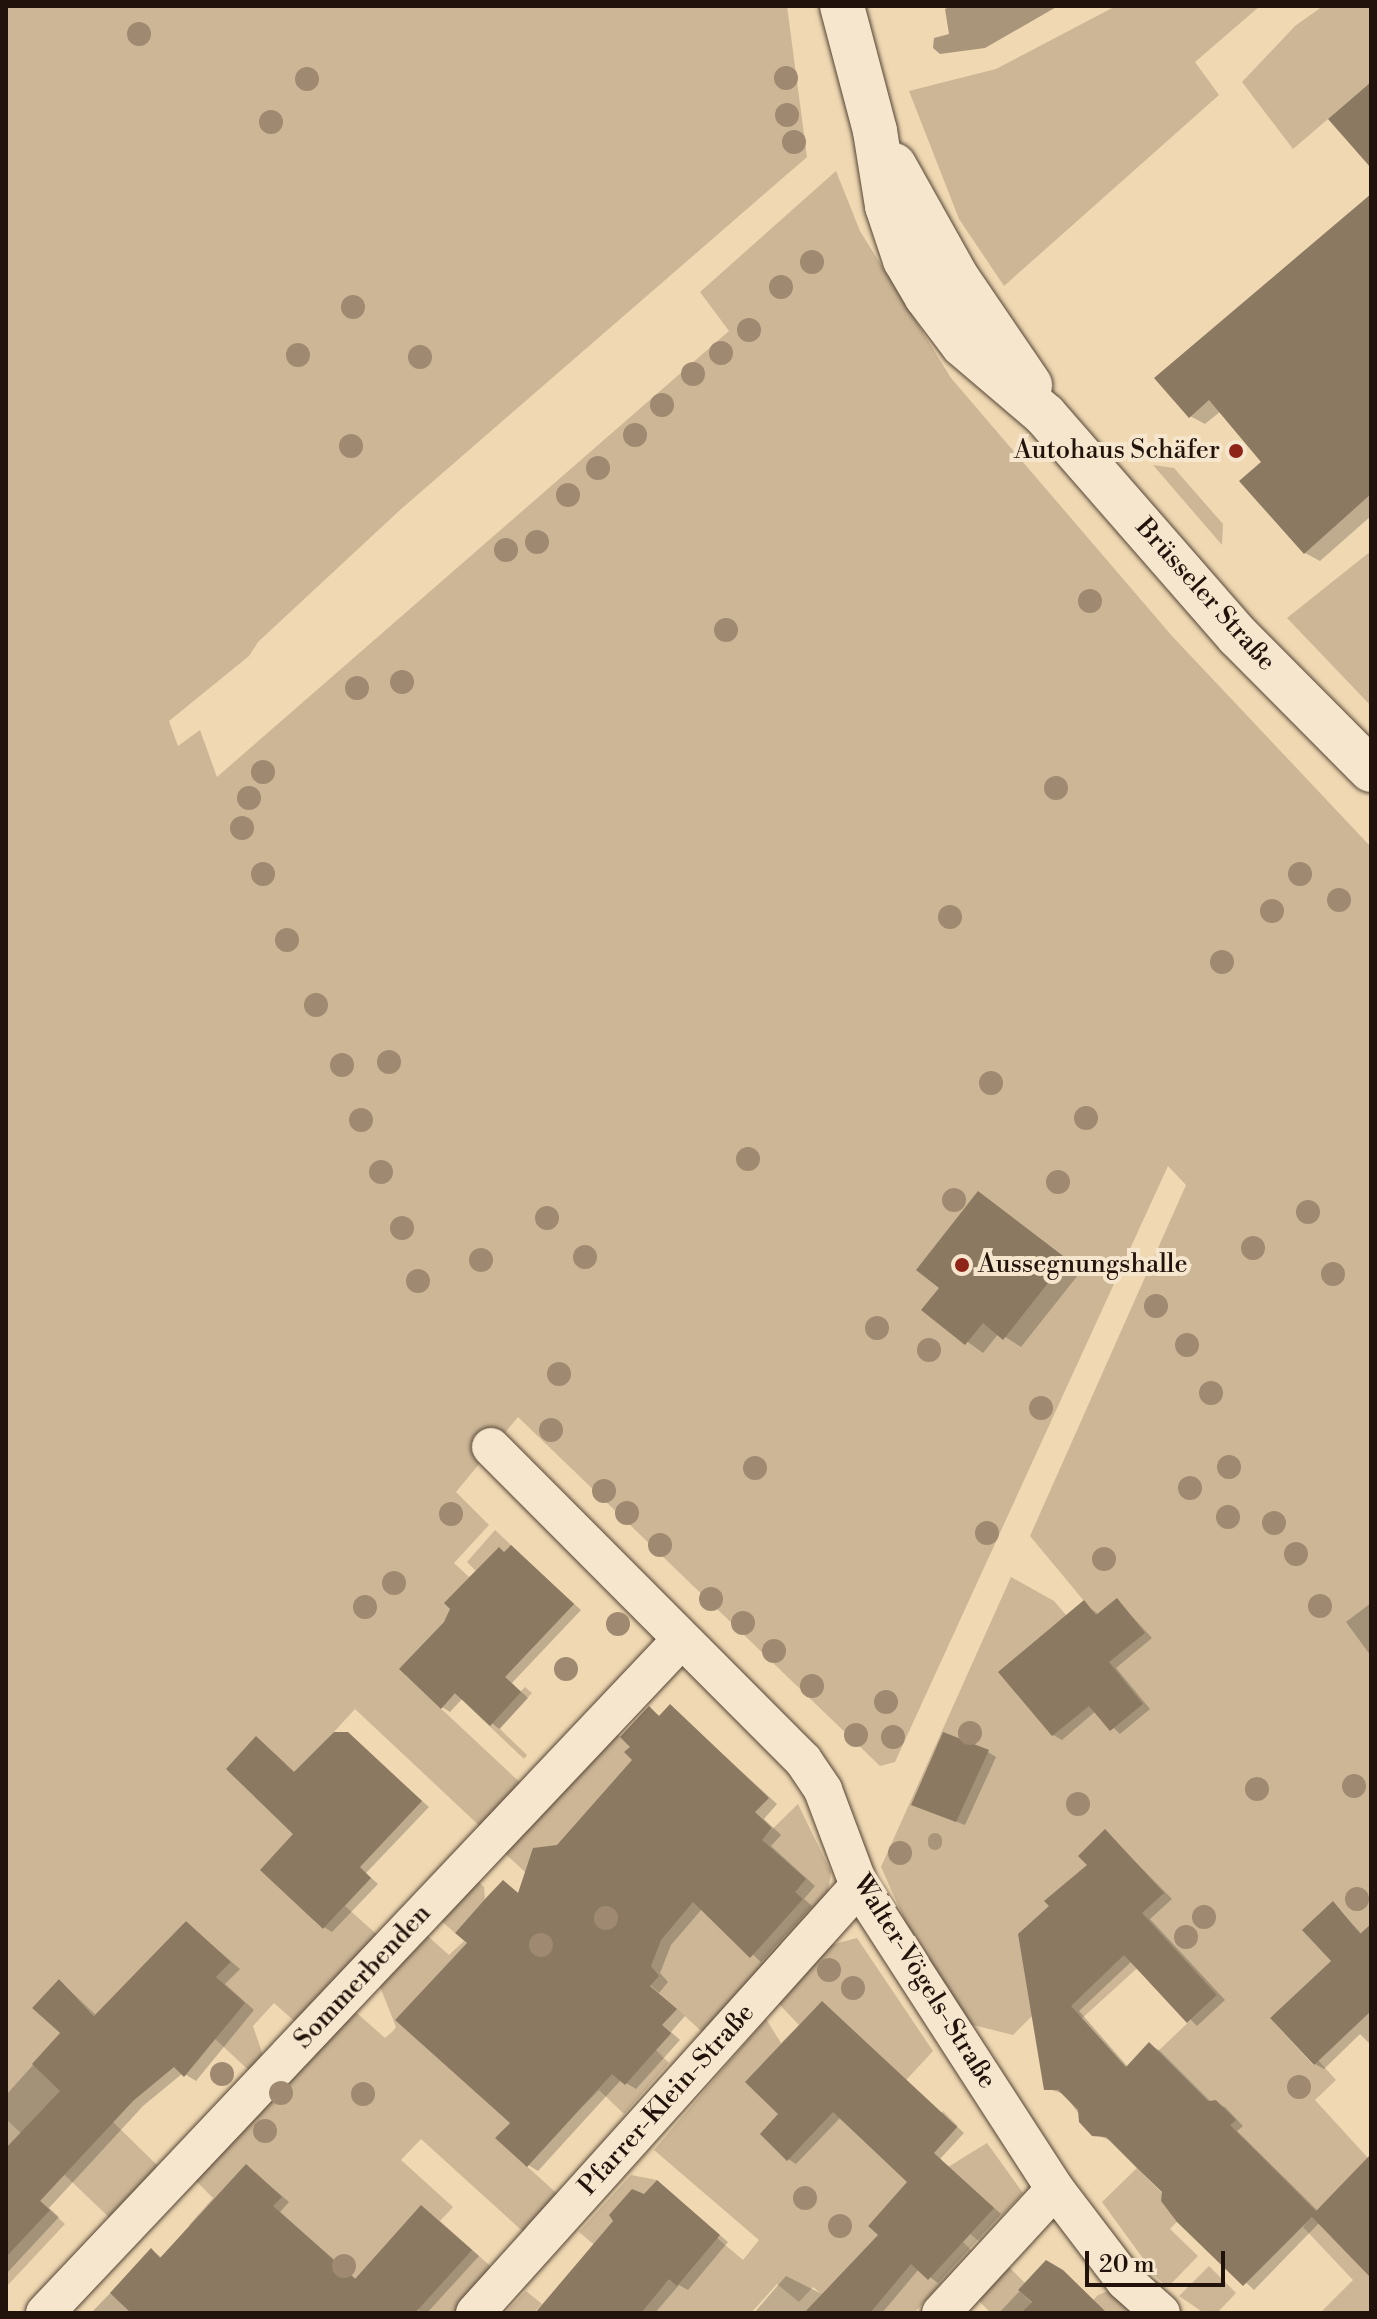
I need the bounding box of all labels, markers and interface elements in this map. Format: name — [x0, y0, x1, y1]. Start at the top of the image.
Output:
place label: Autohaus Schäfer — [1014, 435, 1220, 467]
marker: Autohaus Schäfer — [1227, 442, 1245, 460]
street label: Brüsseler Straße — [1128, 512, 1282, 678]
place label: Aussegnungshalle — [978, 1249, 1188, 1281]
marker: Aussegnungshalle — [953, 1256, 971, 1274]
street label: Walter-Vögels-Straße — [845, 1869, 1003, 2095]
street label: Sommerbenden — [288, 1898, 438, 2056]
street label: Pfarrer-Klein-Straße — [573, 1998, 761, 2202]
scale bar — [1089, 2235, 1229, 2285]
text: 20 m — [1099, 2250, 1155, 2280]

